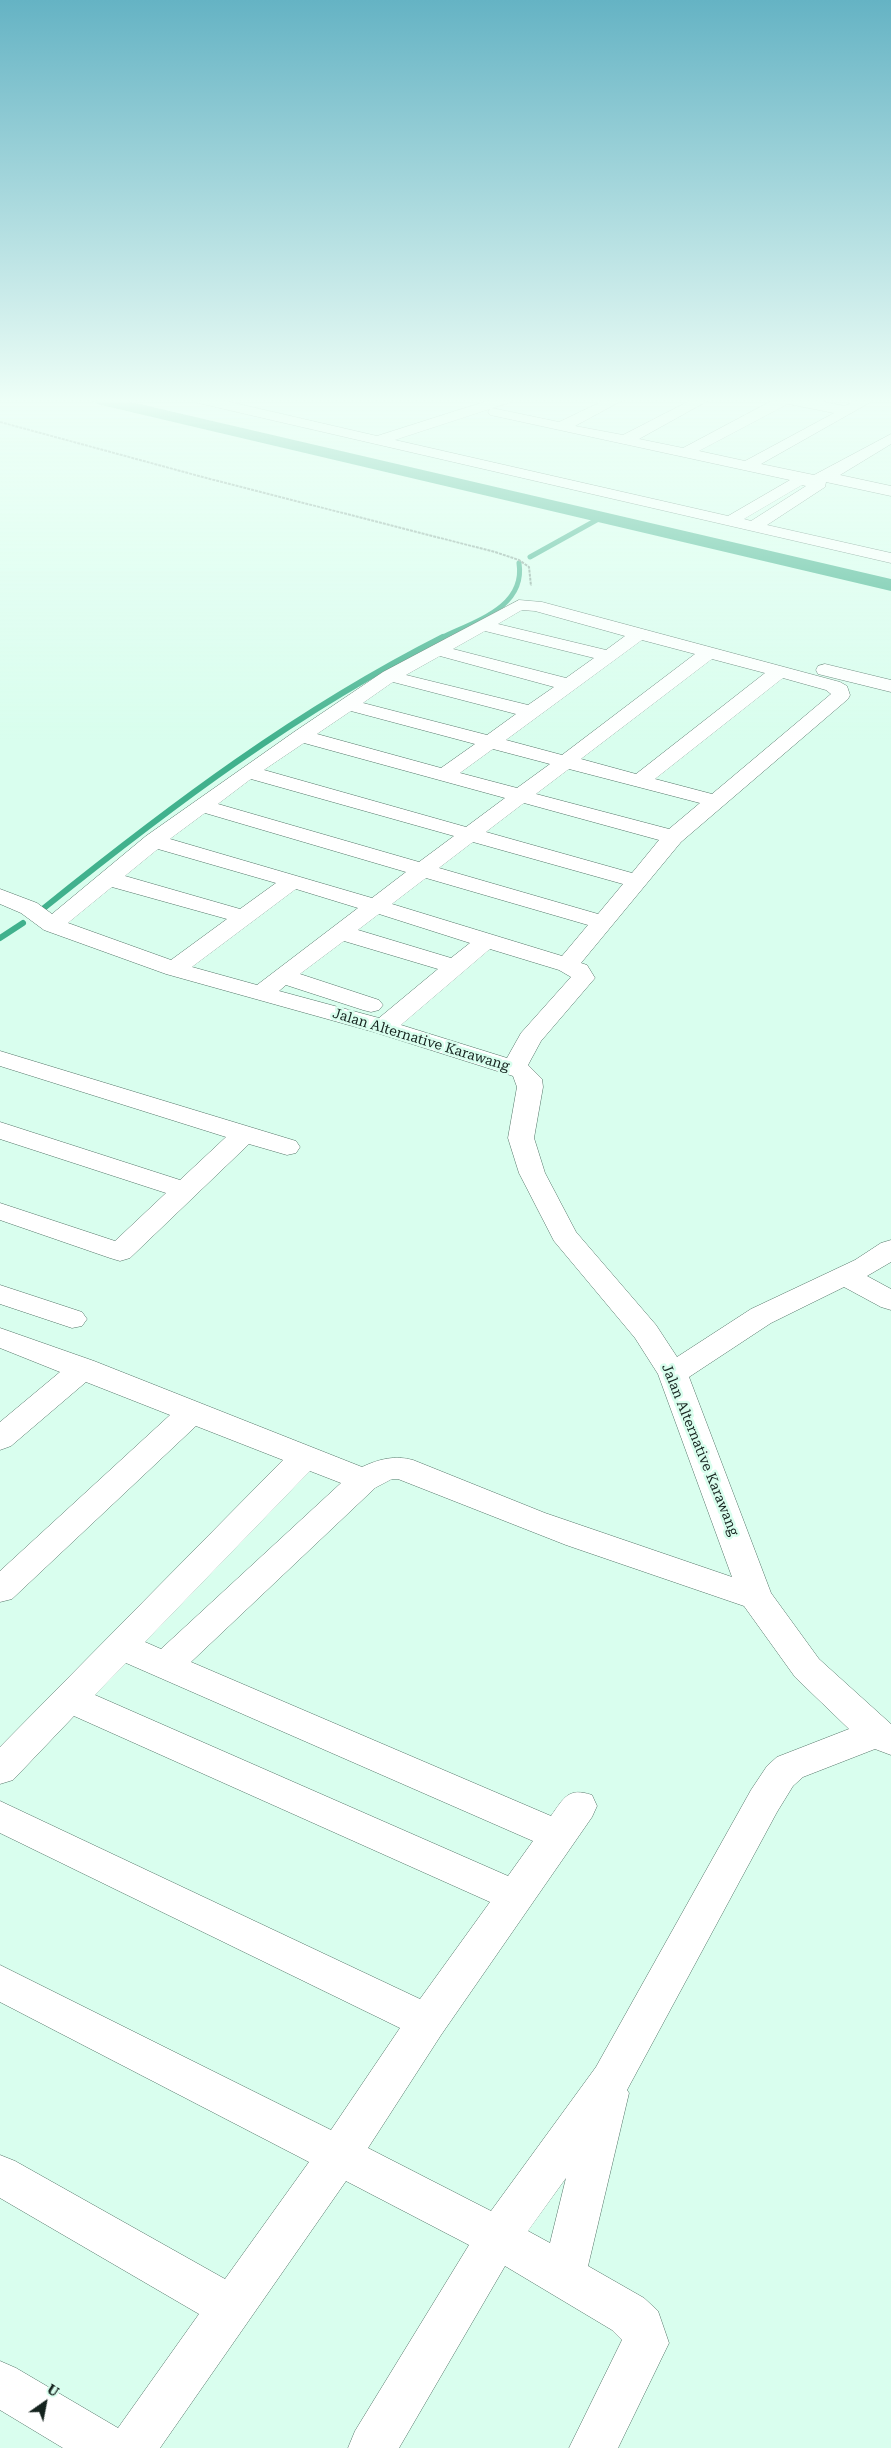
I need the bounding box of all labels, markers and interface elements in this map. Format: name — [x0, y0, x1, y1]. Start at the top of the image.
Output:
street label: Jalan Alternative Karawang — [331, 1005, 511, 1075]
street label: Jalan Alternative Karawang — [658, 1361, 742, 1539]
north arrow — [20, 2378, 70, 2428]
text: U — [44, 2381, 62, 2400]

